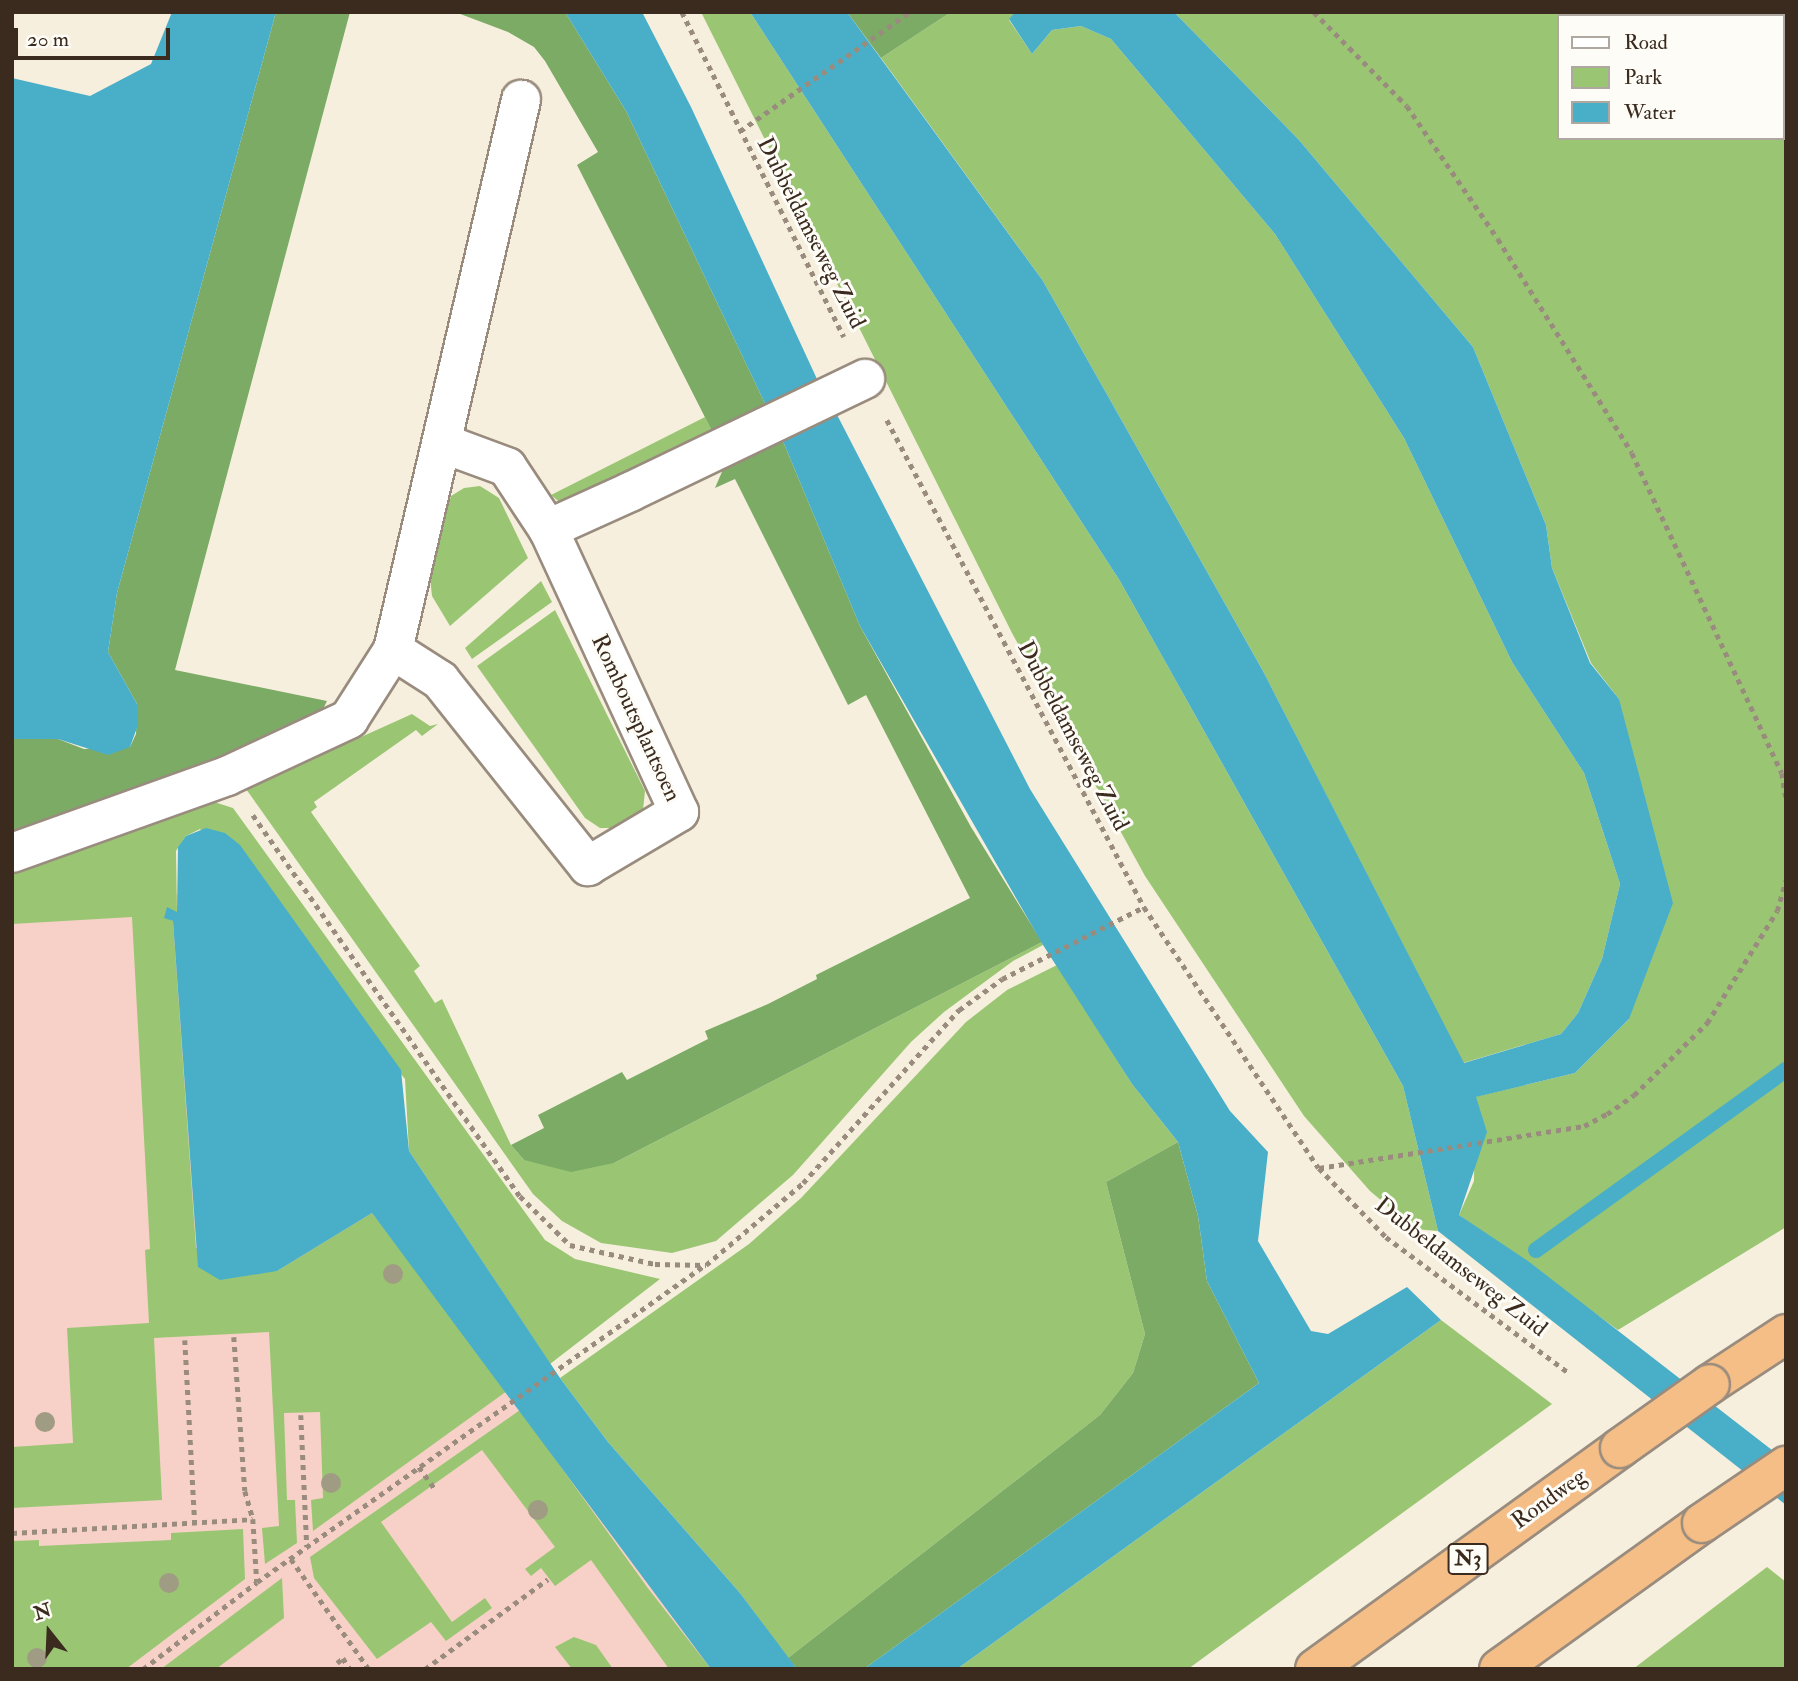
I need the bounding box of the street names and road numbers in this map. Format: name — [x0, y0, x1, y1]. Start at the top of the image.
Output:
street label: Dubbeldamseweg Zuid — [751, 133, 871, 333]
street label: Romboutsplantsoen — [585, 630, 687, 806]
street label: Dubbeldamseweg Zuid — [1011, 636, 1135, 836]
street label: Dubbeldamseweg Zuid — [1369, 1191, 1553, 1343]
street label: Rondweg — [1506, 1463, 1592, 1535]
road number: N3 — [1447, 1542, 1489, 1576]

